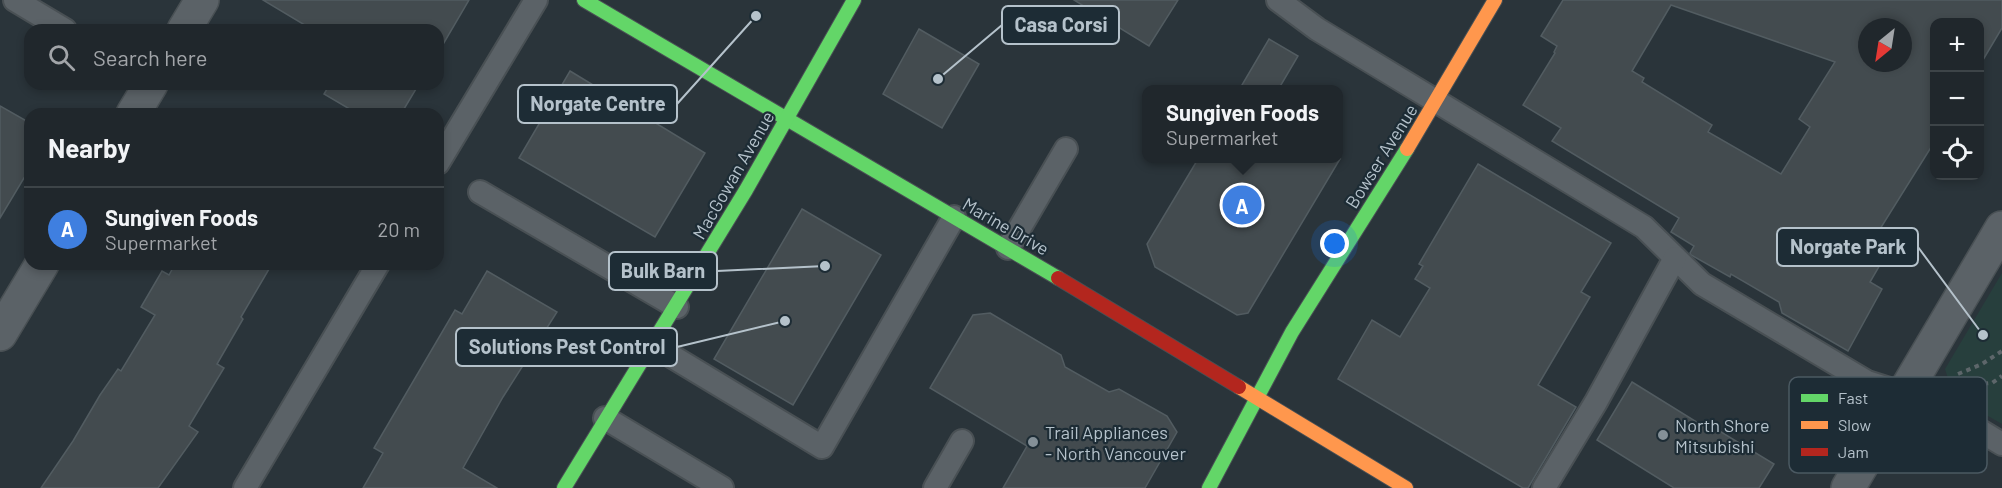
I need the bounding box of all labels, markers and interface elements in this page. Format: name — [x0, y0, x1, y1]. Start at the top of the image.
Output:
callout: Casa Corsi — [1002, 6, 1119, 44]
text: Casa Corsi — [1014, 12, 1108, 36]
north arrow — [1858, 18, 1912, 72]
map controls — [1930, 18, 1984, 180]
button: + — [1930, 18, 1984, 72]
search box — [24, 24, 444, 90]
icon: search — [45, 41, 78, 74]
text: Search here — [93, 44, 207, 70]
button: − — [1930, 72, 1984, 126]
callout: Norgate Centre — [518, 85, 677, 123]
popup — [1142, 85, 1343, 163]
text: Norgate Centre — [530, 91, 666, 115]
text: Sungiven Foods — [1166, 99, 1319, 125]
street label: Bowser Avenue — [1340, 100, 1422, 212]
street label: MacGowan Avenue — [687, 107, 779, 243]
text: Supermarket — [1166, 125, 1279, 149]
button: locate — [1930, 126, 1984, 180]
text: Nearby — [48, 132, 130, 163]
pin: A — [1222, 182, 1262, 228]
street label: Marine Drive — [959, 192, 1053, 260]
text: Sungiven Foods — [105, 204, 258, 230]
text: A — [61, 217, 74, 241]
text: 20 m — [377, 217, 420, 241]
callout: Norgate Park — [1777, 228, 1918, 266]
your location — [1320, 229, 1349, 258]
text: Supermarket — [105, 230, 218, 254]
text: Norgate Park — [1790, 234, 1906, 258]
callout: Bulk Barn — [609, 252, 717, 290]
text: Bulk Barn — [621, 258, 705, 282]
callout: Solutions Pest Control — [456, 328, 677, 366]
text: Solutions Pest Control — [469, 334, 665, 358]
legend — [1789, 377, 1987, 473]
text: Fast — [1838, 388, 1868, 407]
place label: North Shore Mitsubishi — [1675, 414, 1770, 457]
text: Slow — [1838, 415, 1871, 434]
place label: Trail Appliances - North Vancouver — [1045, 421, 1186, 464]
marker: North Shore Mitsubishi — [1656, 428, 1670, 442]
marker: Trail Appliances - North Vancouver — [1026, 435, 1040, 449]
text: Jam — [1838, 442, 1869, 461]

